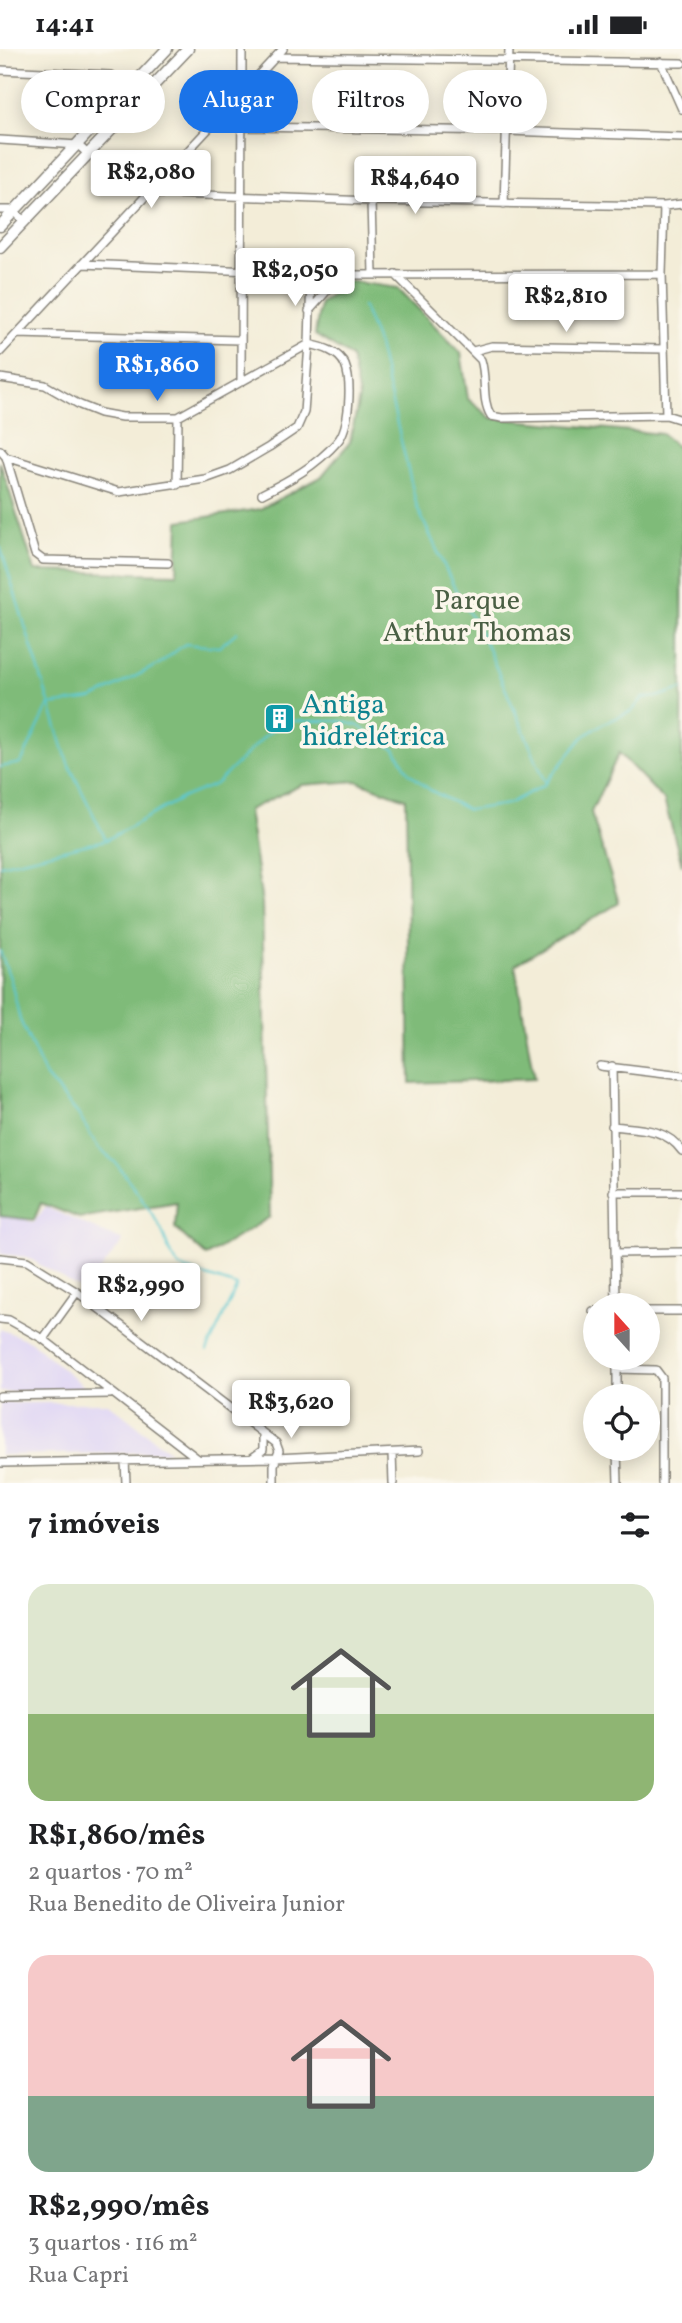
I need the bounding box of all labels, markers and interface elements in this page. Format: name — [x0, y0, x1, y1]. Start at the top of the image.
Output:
text: 14:41 — [35, 7, 95, 43]
chip: Comprar — [21, 70, 165, 133]
chip: Alugar — [179, 70, 298, 133]
chip: Filtros — [312, 70, 429, 133]
chip: Novo — [443, 70, 547, 133]
pin: R$2,080 — [86, 151, 216, 210]
text: R$2,080 — [107, 157, 195, 189]
pin: R$4,640 — [350, 157, 480, 216]
text: R$4,640 — [370, 163, 460, 195]
pin: R$2,050 — [230, 249, 360, 308]
text: R$2,050 — [252, 255, 338, 287]
pin: R$2,810 — [501, 275, 631, 334]
text: R$2,810 — [524, 281, 608, 313]
pin: R$1,860 — [92, 343, 222, 403]
text: R$1,860 — [115, 350, 199, 382]
park label: Parque Arthur Thomas — [383, 582, 571, 653]
place label: Antiga hidrelétrica — [302, 686, 446, 757]
building icon: Antiga hidrelétrica — [262, 702, 296, 736]
pin: R$2,990 — [76, 1263, 206, 1323]
text: R$2,990 — [97, 1270, 185, 1302]
north arrow — [583, 1293, 660, 1370]
map controls — [583, 1293, 660, 1461]
pin: R$3,620 — [226, 1381, 356, 1440]
button: locate — [583, 1384, 660, 1461]
text: R$3,620 — [248, 1387, 334, 1419]
text: 7 imóveis — [28, 1504, 160, 1546]
icon: filters — [616, 1506, 654, 1544]
icon: home — [278, 1630, 404, 1756]
text: R$1,860/mês — [28, 1815, 205, 1857]
text: 2 quartos · 70 m² — [28, 1857, 193, 1889]
text: Rua Benedito de Oliveira Junior — [28, 1889, 345, 1921]
icon: home — [278, 2001, 404, 2127]
text: R$2,990/mês — [28, 2186, 210, 2228]
text: 3 quartos · 116 m² — [28, 2228, 198, 2260]
text: Rua Capri — [28, 2260, 129, 2292]

